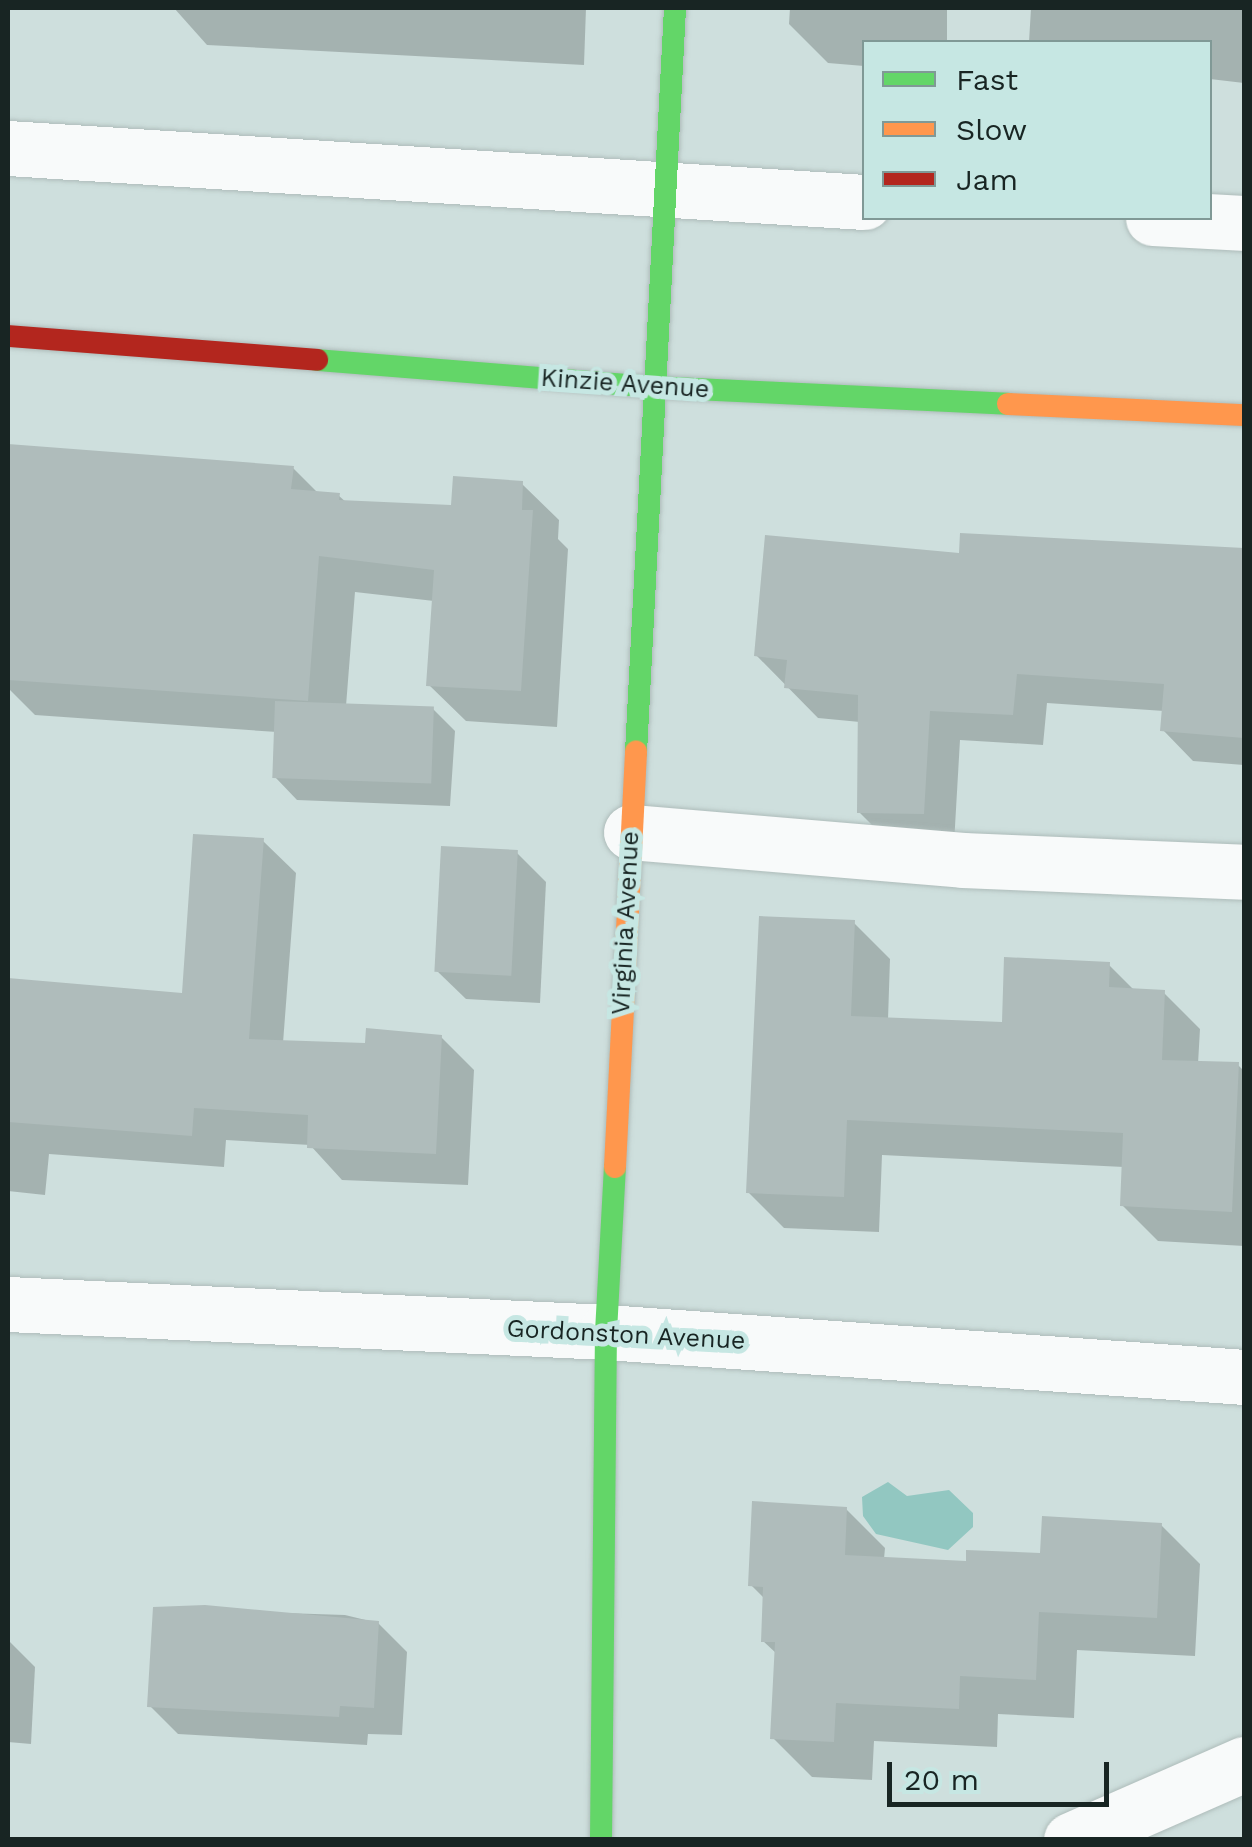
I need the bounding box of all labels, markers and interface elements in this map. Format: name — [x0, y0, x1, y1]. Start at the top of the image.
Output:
legend — [862, 40, 1212, 220]
text: Fast — [956, 62, 1018, 97]
text: Slow — [956, 112, 1027, 147]
text: Jam — [956, 162, 1018, 197]
street label: Kinzie Avenue — [539, 363, 711, 405]
street label: Virginia Avenue — [606, 830, 646, 1016]
street label: Gordonston Avenue — [505, 1314, 747, 1356]
scale bar — [892, 1742, 1114, 1804]
text: 20 m — [904, 1762, 979, 1797]

